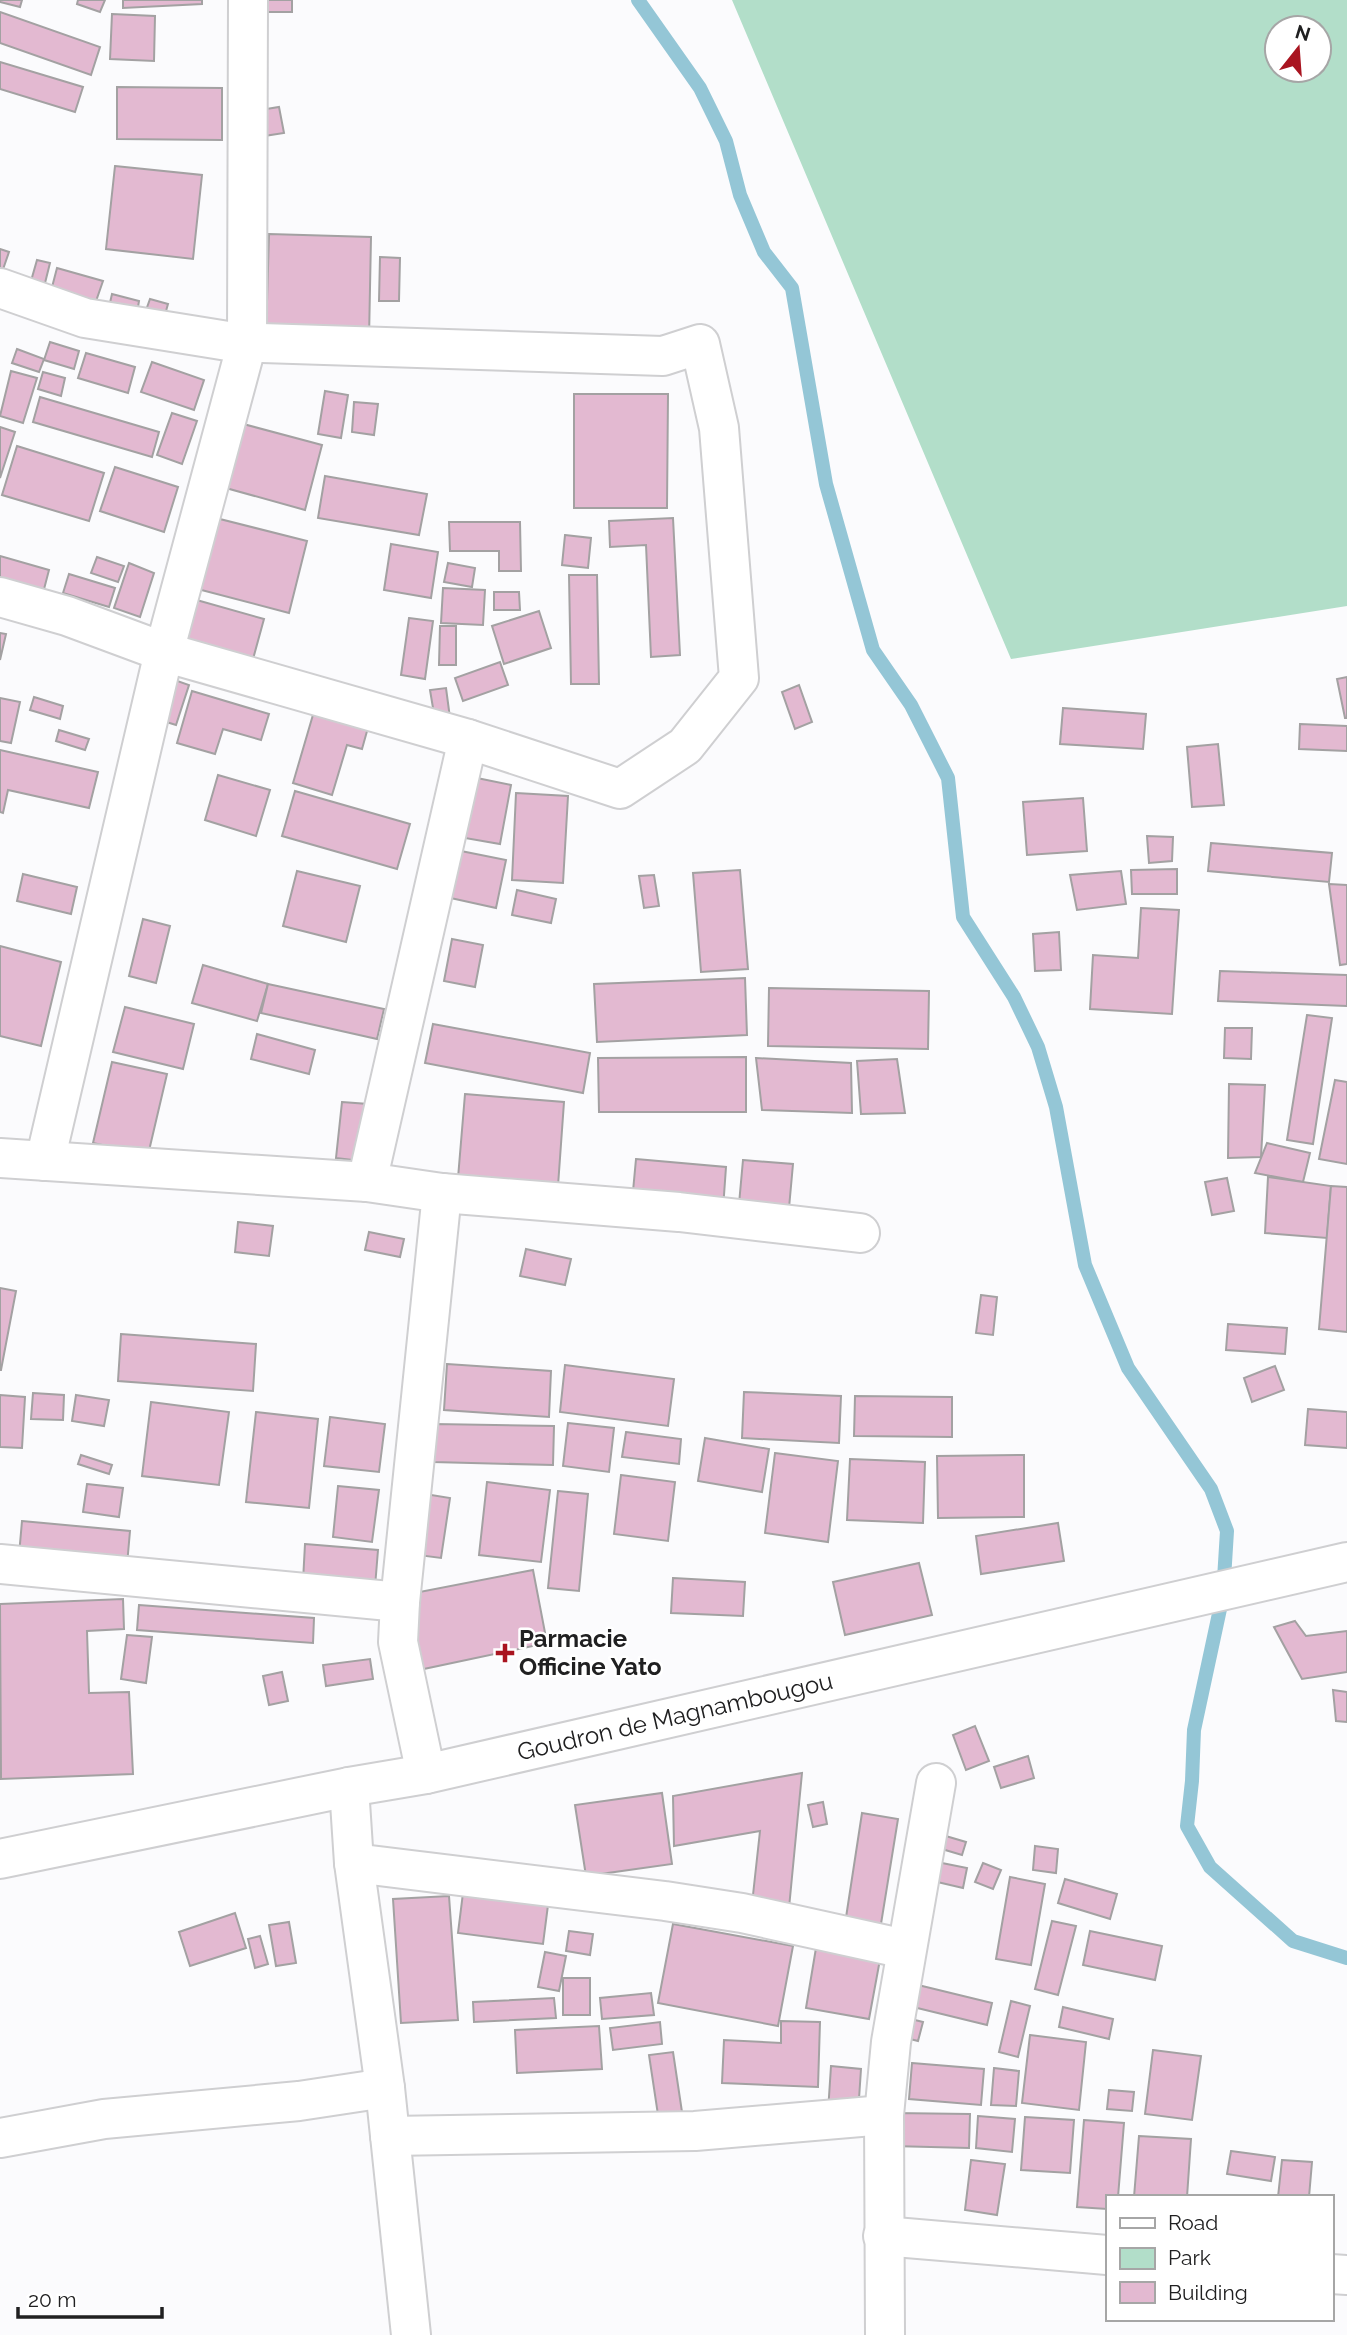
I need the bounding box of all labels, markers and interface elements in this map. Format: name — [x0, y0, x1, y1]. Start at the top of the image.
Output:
north arrow — [1263, 14, 1333, 84]
text: N — [1293, 20, 1313, 45]
place label: Parmacie Officine Yato — [519, 1624, 661, 1681]
marker: Parmacie Officine Yato — [497, 1645, 513, 1661]
street label: Goudron de Magnambougou — [514, 1666, 836, 1767]
legend — [1106, 2195, 1333, 2321]
text: Road — [1168, 2210, 1218, 2235]
text: Park — [1168, 2245, 1211, 2270]
scale bar — [18, 2276, 161, 2320]
text: Building — [1168, 2280, 1248, 2305]
text: 20 m — [28, 2287, 76, 2312]

